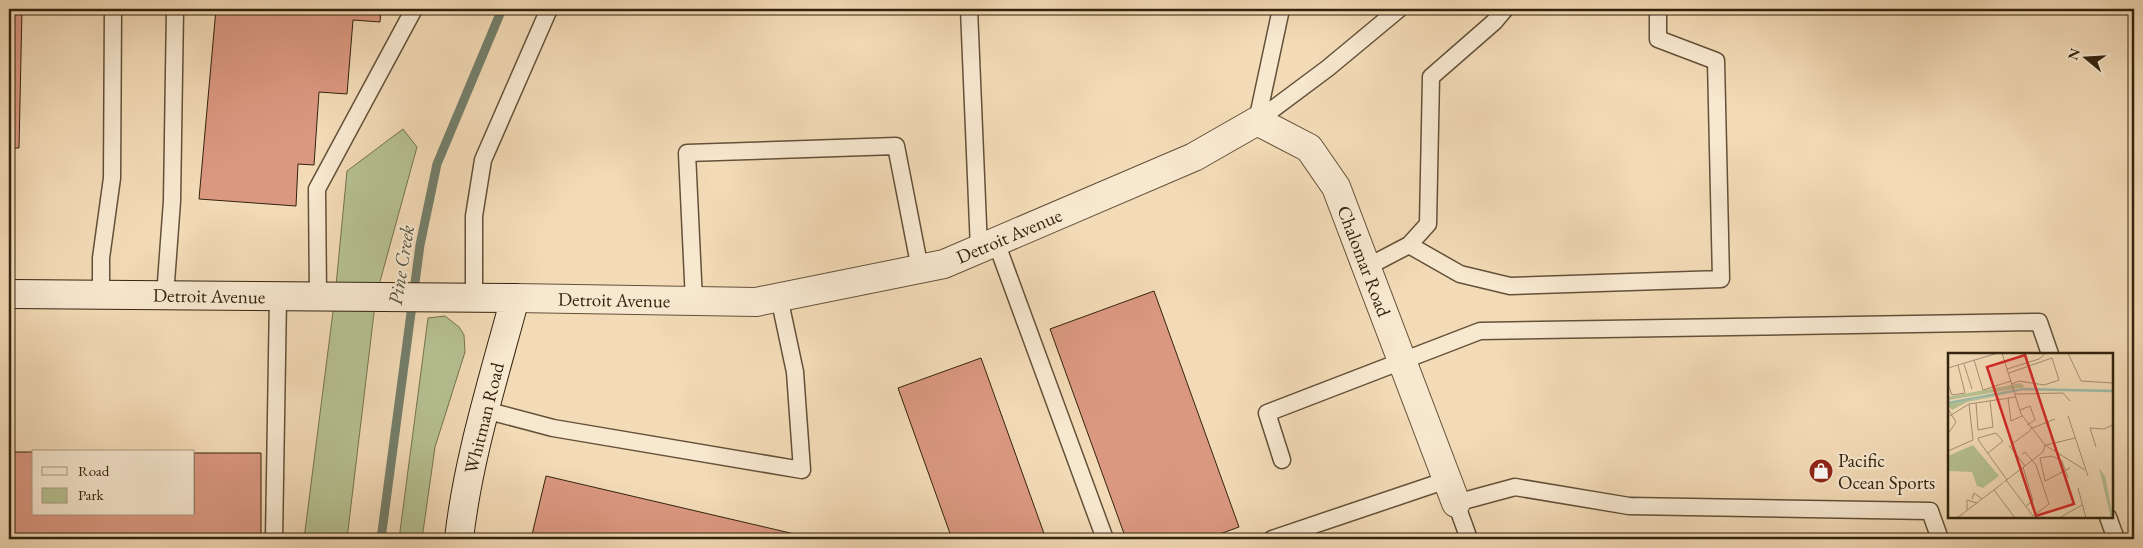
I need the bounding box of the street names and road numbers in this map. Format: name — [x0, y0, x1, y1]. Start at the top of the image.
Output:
street label: Chalomar Road — [1331, 202, 1397, 320]
street label: Detroit Avenue — [952, 203, 1066, 269]
street label: Detroit Avenue — [153, 283, 265, 309]
street label: Detroit Avenue — [558, 287, 670, 313]
street label: Whitman Road — [458, 359, 510, 476]

